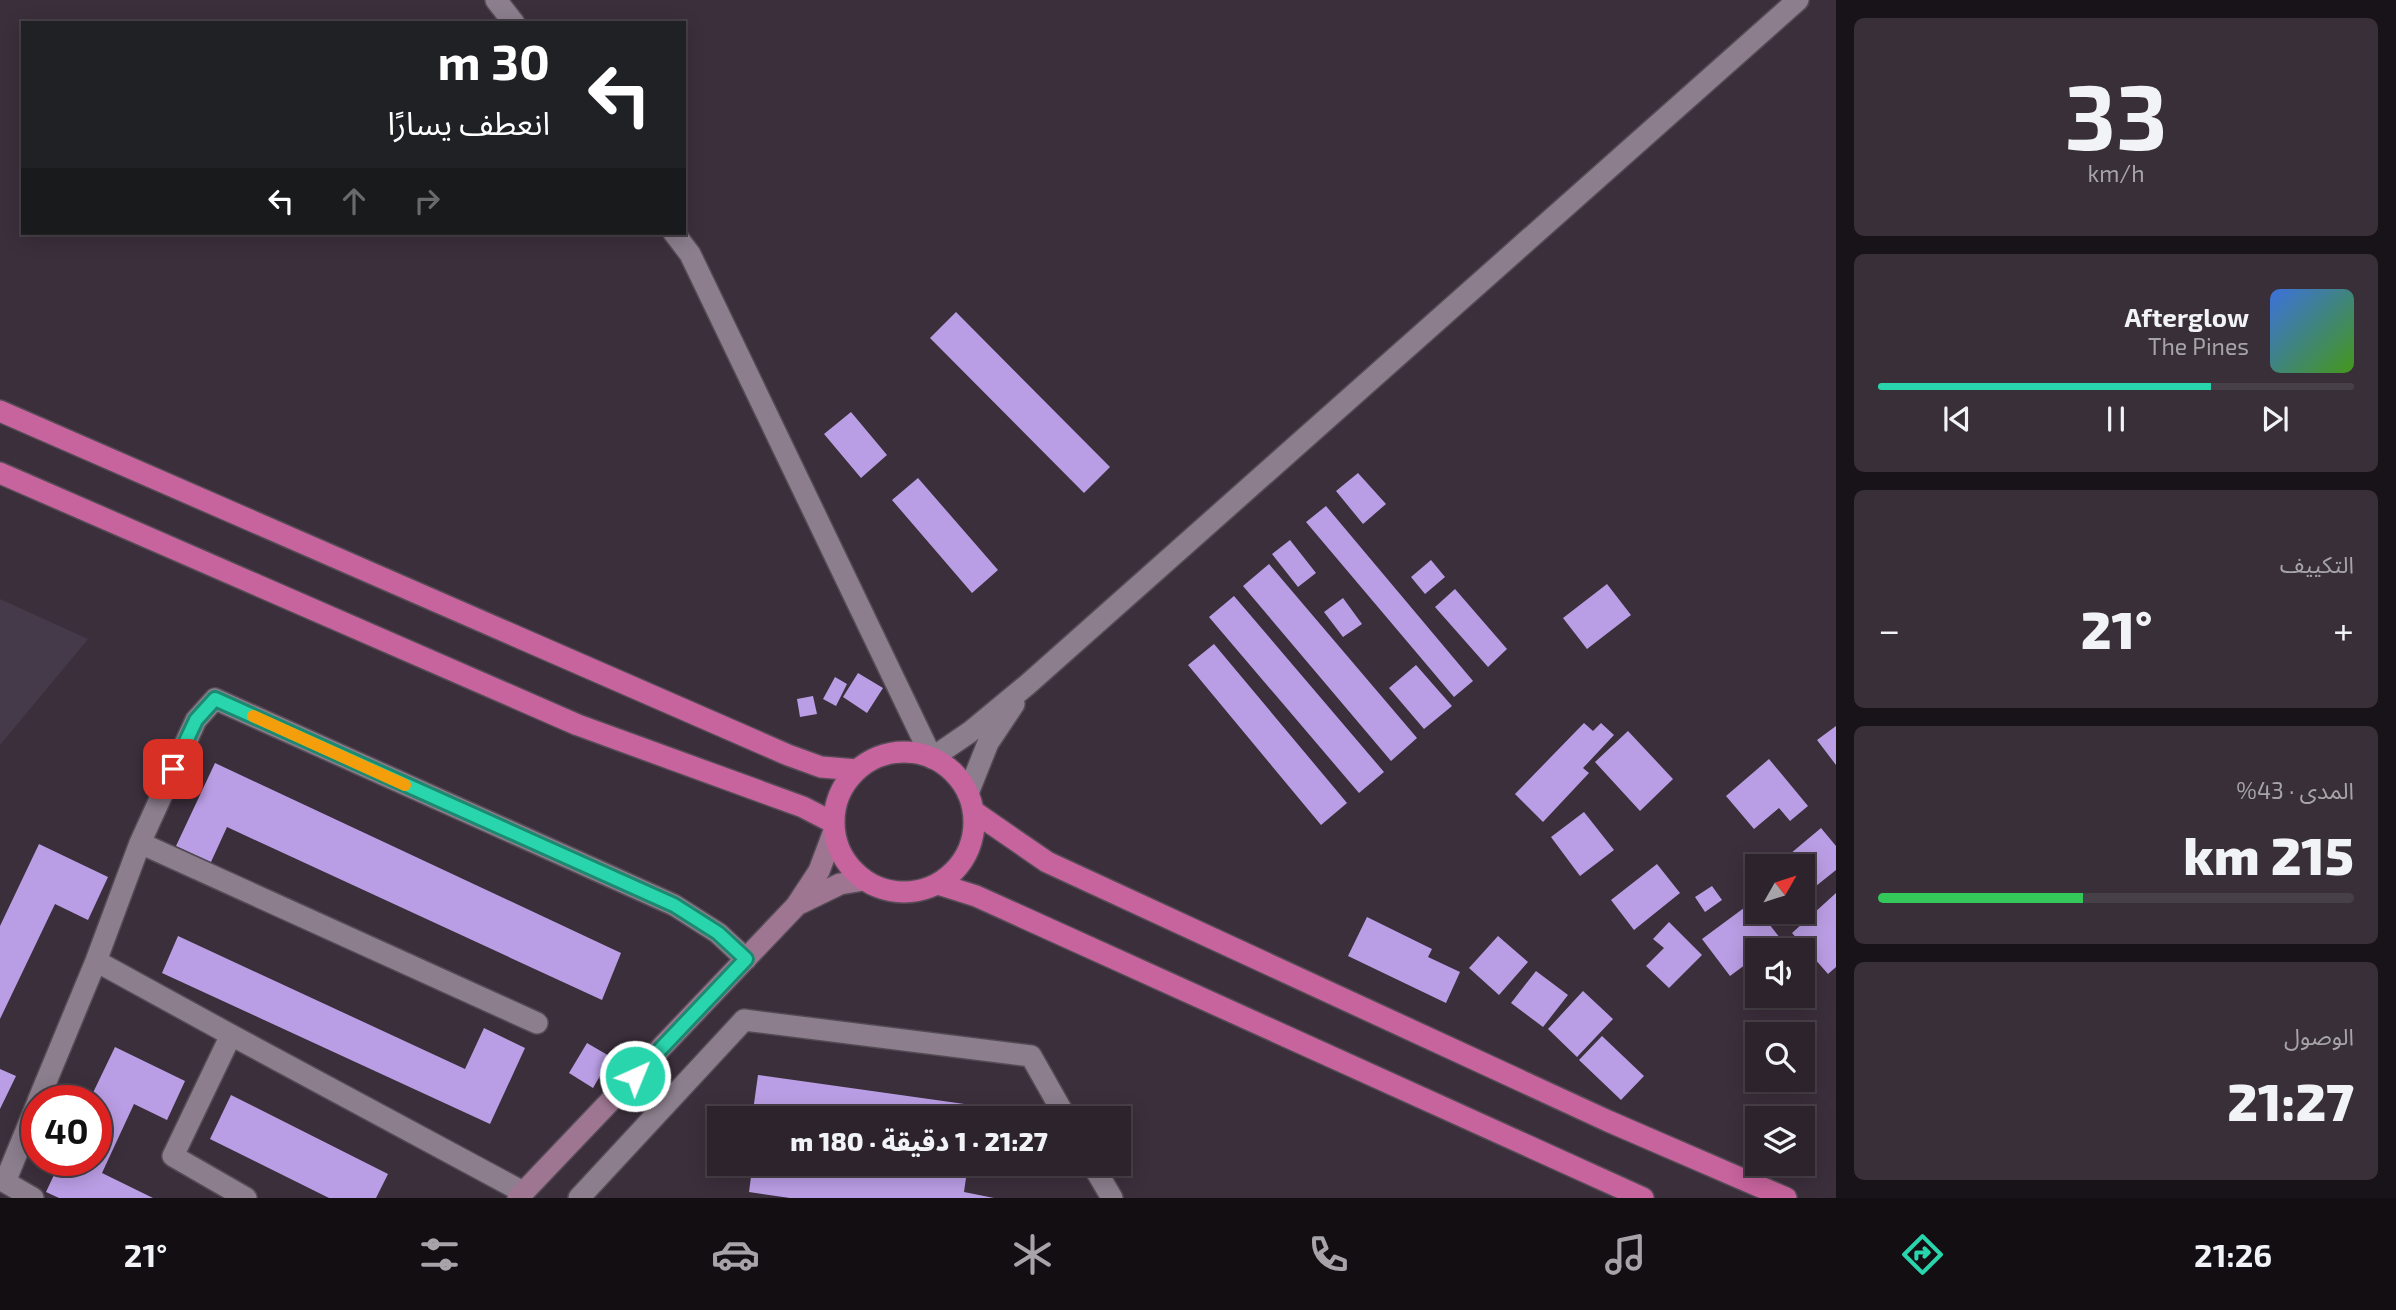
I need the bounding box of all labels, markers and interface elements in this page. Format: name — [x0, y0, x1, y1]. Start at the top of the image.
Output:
text: 30 m — [438, 31, 550, 90]
icon: left — [574, 49, 665, 140]
text: 33 — [2064, 59, 2168, 168]
text: انعطف يسارًا — [387, 103, 550, 141]
text: km/h — [2087, 159, 2145, 187]
icon: left — [262, 182, 300, 220]
icon: ahead — [335, 182, 373, 220]
icon: right — [408, 182, 446, 220]
text: Afterglow — [2124, 301, 2249, 332]
text: The Pines — [2148, 332, 2249, 360]
icon: previous — [1938, 400, 1976, 438]
icon: pause — [2097, 400, 2135, 438]
icon: next — [2256, 400, 2294, 438]
text: التكييف — [2280, 550, 2354, 578]
text: 21° — [2081, 597, 2152, 659]
text: − — [1878, 606, 1900, 652]
text: + — [2333, 606, 2354, 652]
pin — [143, 739, 203, 799]
icon: arrive — [154, 750, 192, 788]
text: المدى · 43% — [2236, 776, 2354, 804]
text: 215 km — [2183, 823, 2354, 885]
north arrow — [1745, 854, 1815, 924]
map controls — [1745, 854, 1815, 1176]
button: sound — [1745, 938, 1815, 1008]
button: search — [1745, 1022, 1815, 1092]
text: الوصول — [2284, 1022, 2354, 1050]
position arrow — [598, 1039, 672, 1113]
text: 21:27 — [2227, 1069, 2354, 1131]
speed limit sign: 40 — [21, 1085, 112, 1176]
button: layers — [1745, 1106, 1815, 1176]
text: 21:27 · 1 دقيقة · 180 m — [790, 1125, 1048, 1156]
icon: filters — [415, 1230, 464, 1279]
icon: car — [711, 1230, 760, 1279]
icon: climate — [1008, 1230, 1057, 1279]
icon: phone — [1304, 1230, 1353, 1279]
icon: music — [1601, 1230, 1650, 1279]
icon: directions — [1898, 1230, 1947, 1279]
text: 21° — [124, 1235, 167, 1273]
text: 21:26 — [2194, 1235, 2272, 1273]

